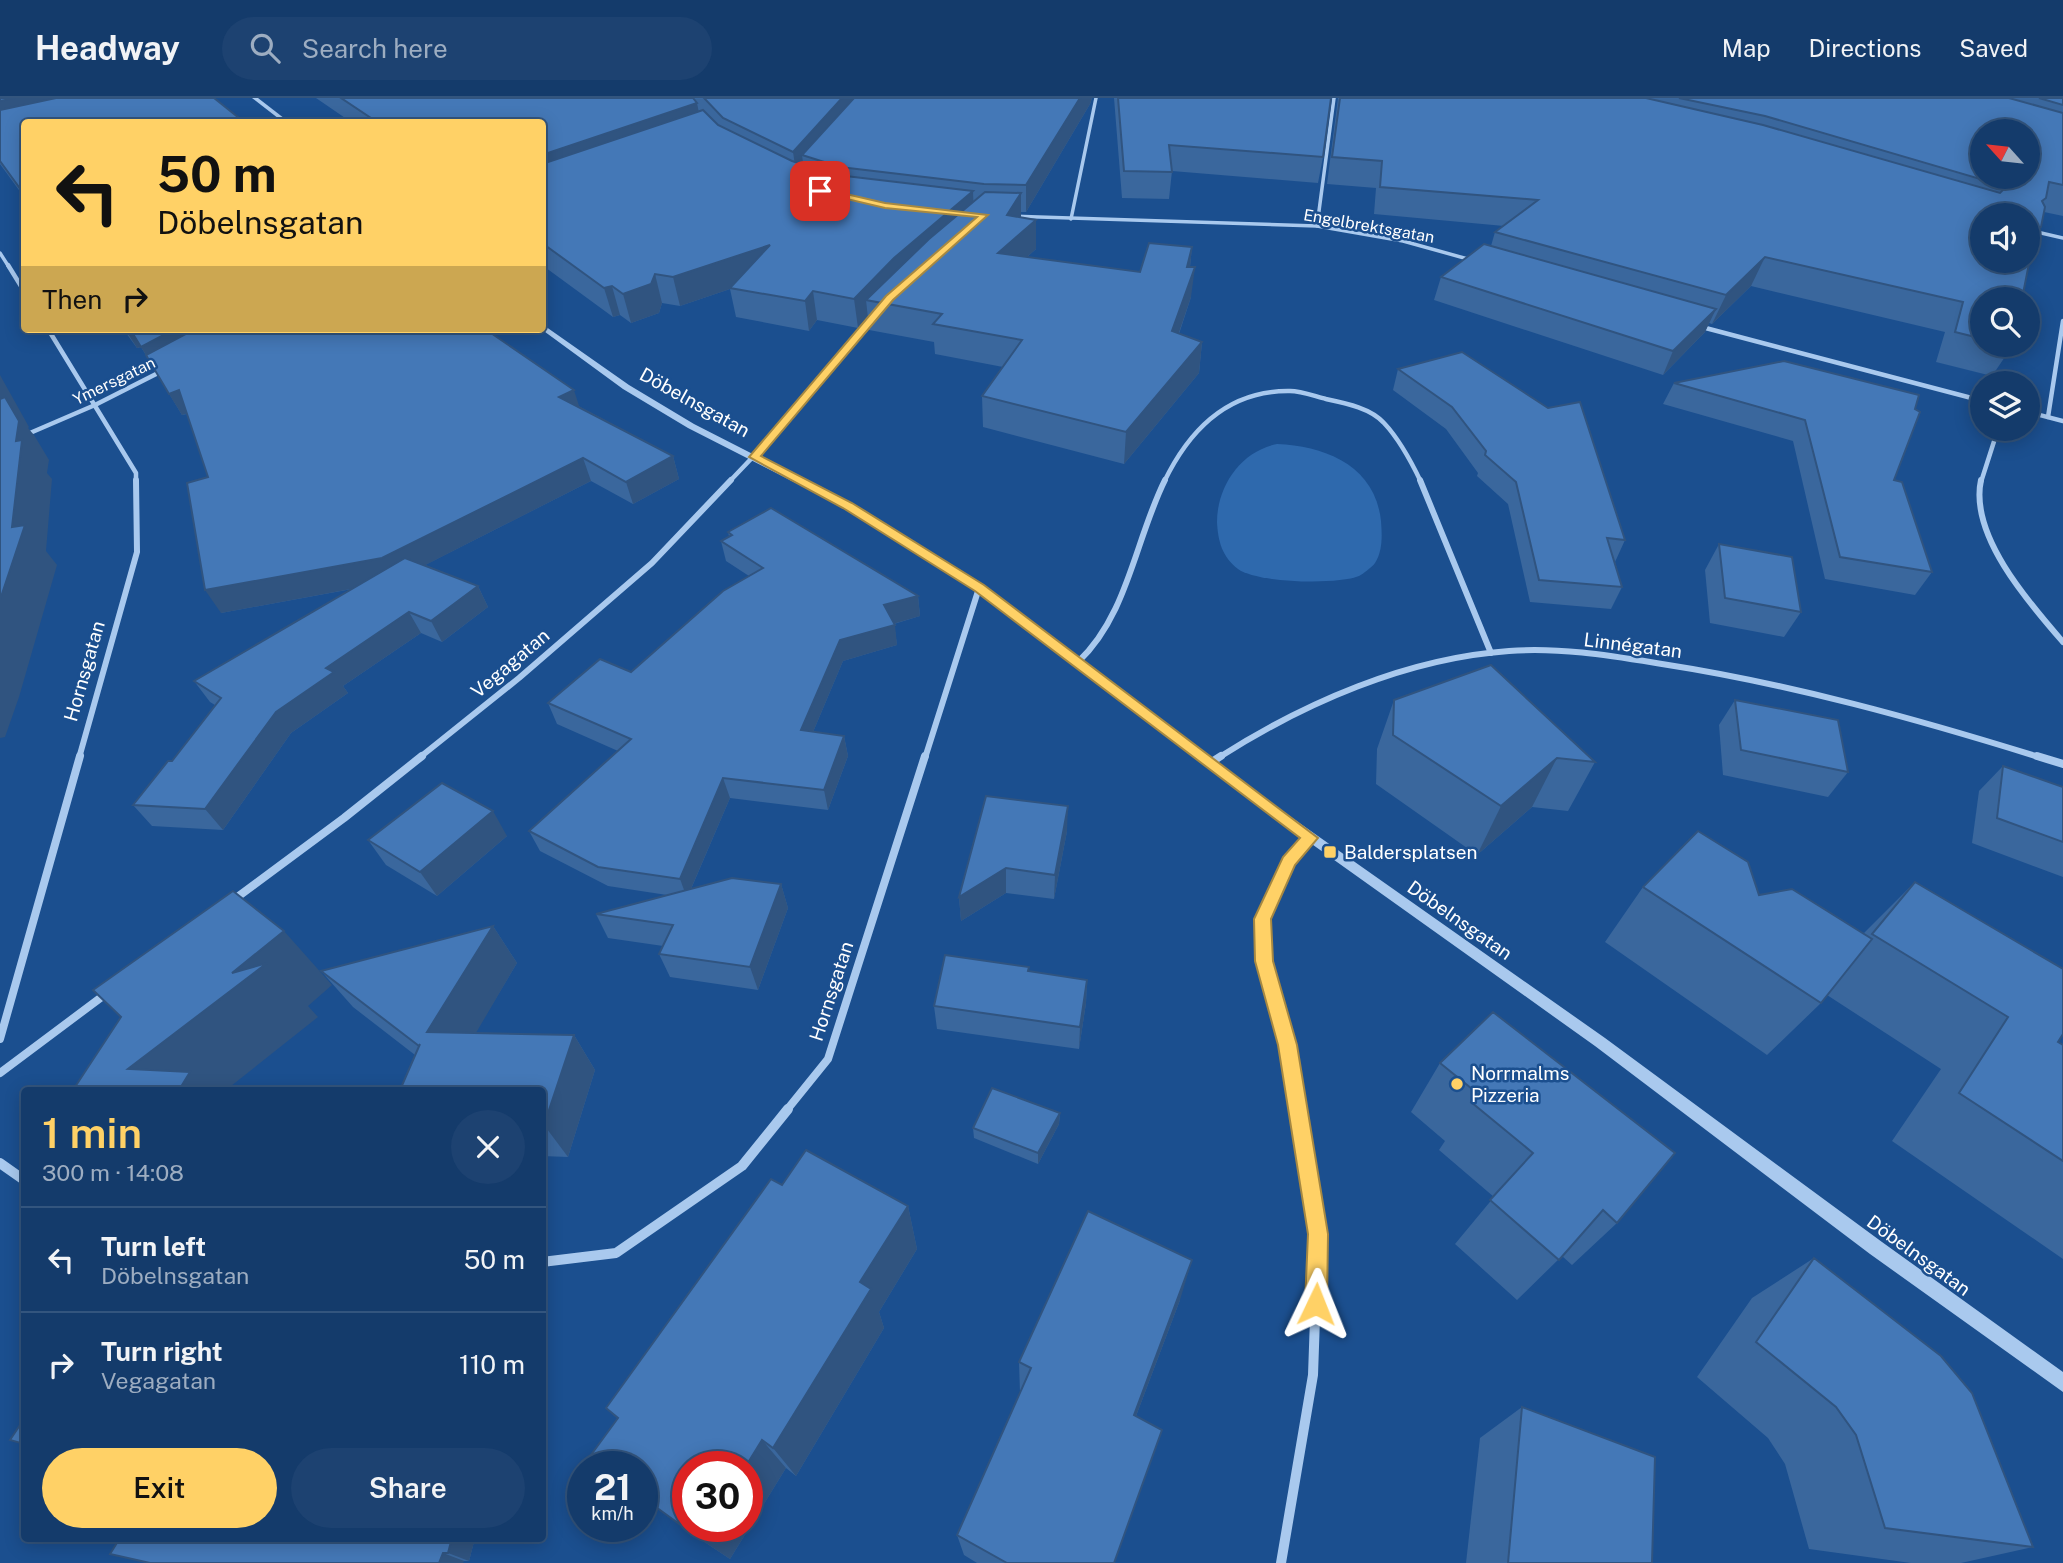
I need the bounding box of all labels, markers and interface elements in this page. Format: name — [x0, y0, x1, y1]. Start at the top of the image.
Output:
search box — [222, 17, 712, 80]
text: Headway — [35, 29, 180, 67]
icon: search — [246, 29, 284, 67]
text: Search here — [302, 33, 448, 64]
text: Map — [1722, 34, 1771, 62]
text: Directions — [1809, 34, 1921, 62]
text: Saved — [1959, 34, 2028, 62]
north arrow — [1970, 119, 2040, 189]
map controls — [1970, 119, 2040, 441]
text: 50 m — [157, 145, 277, 203]
icon: left — [42, 147, 133, 238]
pin — [790, 161, 850, 221]
icon: arrive — [801, 172, 839, 210]
button: sound — [1970, 203, 2040, 273]
text: Döbelnsgatan — [157, 204, 363, 241]
street label: Engelbrektsgatan — [1302, 205, 1436, 247]
icon: right — [116, 280, 154, 318]
text: Then — [42, 284, 102, 315]
button: search — [1970, 287, 2040, 357]
street label: Ymersgatan — [70, 353, 158, 409]
street label: Döbelnsgatan — [636, 363, 754, 441]
button: layers — [1970, 371, 2040, 441]
street label: Hornsgatan — [59, 618, 109, 724]
street label: Vegagatan — [467, 624, 553, 702]
street label: Linnégatan — [1583, 628, 1683, 662]
place label: Baldersplatsen — [1344, 841, 1477, 863]
marker: Baldersplatsen — [1322, 844, 1338, 860]
street label: Döbelnsgatan — [1403, 876, 1517, 964]
street label: Hornsgatan — [805, 938, 857, 1044]
place label: Norrmalms Pizzeria — [1471, 1062, 1569, 1106]
marker: Norrmalms Pizzeria — [1449, 1076, 1465, 1092]
text: 1 min — [42, 1108, 142, 1157]
button: close — [451, 1110, 525, 1184]
text: 300 m · 14:08 — [42, 1159, 184, 1186]
street label: Döbelnsgatan — [1863, 1210, 1975, 1300]
text: Turn left — [101, 1231, 206, 1262]
icon: left — [42, 1241, 80, 1279]
text: 50 m — [464, 1244, 525, 1275]
text: Döbelnsgatan — [101, 1262, 249, 1289]
position arrow — [1279, 1267, 1353, 1341]
text: Turn right — [101, 1336, 223, 1367]
icon: right — [42, 1346, 80, 1384]
text: 110 m — [459, 1349, 525, 1380]
text: Vegagatan — [101, 1367, 216, 1394]
button: Exit — [42, 1448, 277, 1528]
button: Share — [291, 1448, 525, 1528]
speed limit sign: 30 — [672, 1451, 763, 1542]
text: 21 — [594, 1467, 631, 1508]
text: km/h — [591, 1503, 634, 1524]

